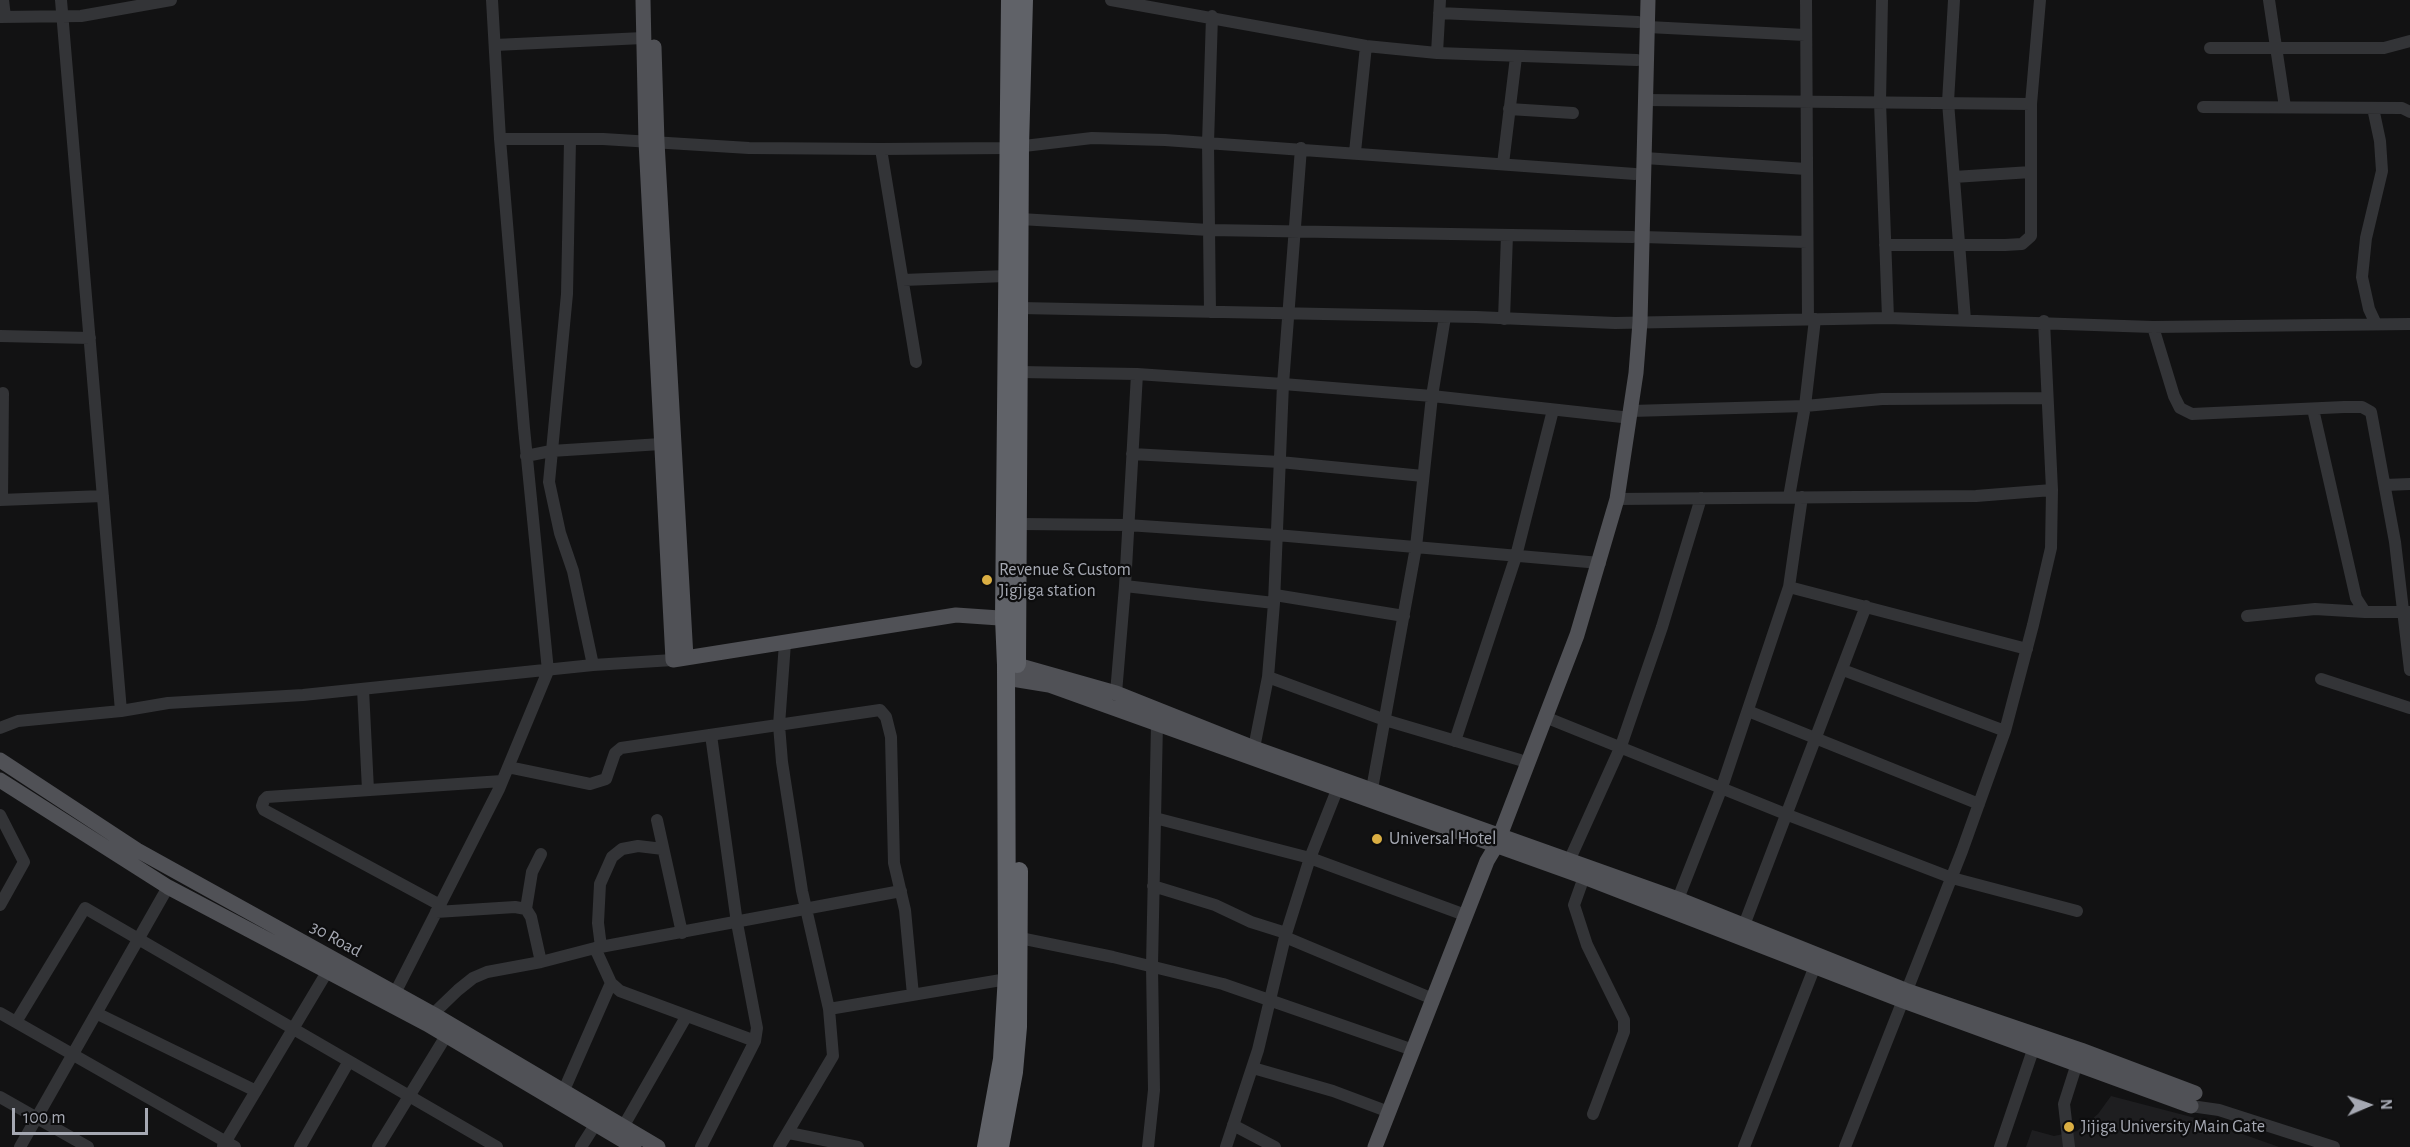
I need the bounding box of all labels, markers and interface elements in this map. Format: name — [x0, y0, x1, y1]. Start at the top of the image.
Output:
place label: Revenue & Custom Jigjiga station — [999, 559, 1131, 602]
marker: Revenue & Custom Jigjiga station — [980, 573, 994, 587]
place label: Universal Hotel — [1389, 828, 1496, 850]
marker: Universal Hotel — [1370, 832, 1384, 846]
street label: 30 Road — [306, 916, 366, 962]
north arrow — [2338, 1075, 2398, 1135]
scale bar — [15, 1096, 152, 1134]
text: N — [2378, 1099, 2394, 1110]
text: 100 m — [23, 1109, 66, 1127]
place label: Jijiga University Main Gate — [2081, 1116, 2265, 1138]
marker: Jijiga University Main Gate — [2062, 1120, 2076, 1134]

